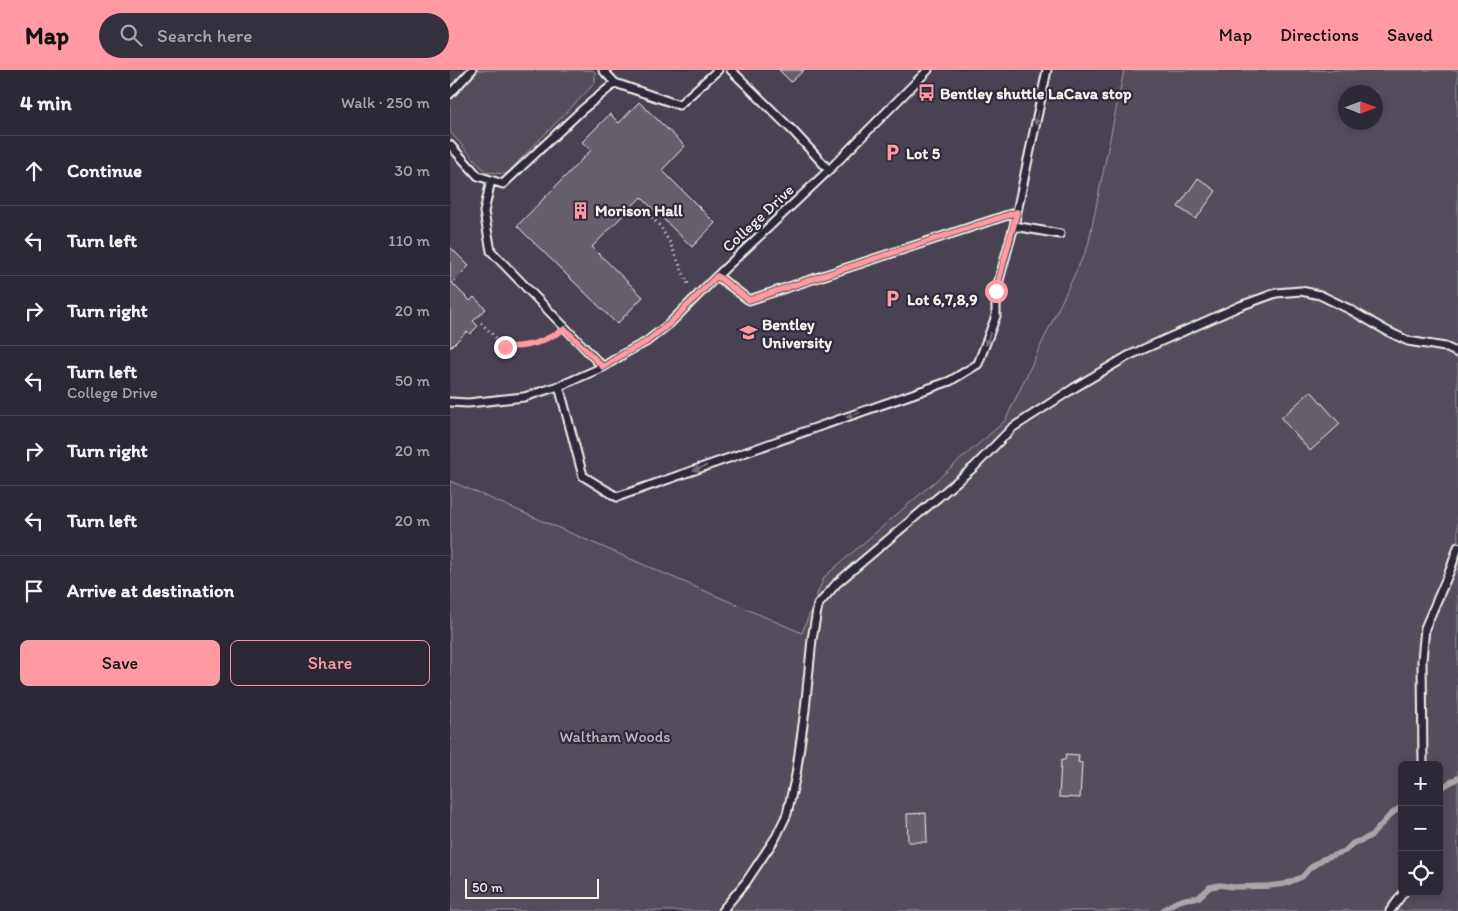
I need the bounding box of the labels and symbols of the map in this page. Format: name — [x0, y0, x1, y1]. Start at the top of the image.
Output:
bus stop icon: Bentley shuttle LaCava stop — [916, 83, 936, 103]
place label: Bentley shuttle LaCava stop — [940, 84, 1132, 104]
north arrow — [1338, 85, 1383, 130]
one-way arrow — [1032, 110, 1040, 126]
parking icon: Lot 5 — [882, 143, 902, 163]
place label: Lot 5 — [906, 144, 941, 163]
street label: College Drive — [718, 180, 798, 256]
building icon: Morison Hall — [571, 200, 591, 220]
place label: Morison Hall — [595, 201, 683, 220]
route start — [985, 280, 1008, 303]
parking icon: Lot 6,7,8,9 — [883, 289, 903, 309]
place label: Lot 6,7,8,9 — [907, 290, 978, 309]
place label: Bentley University — [762, 315, 832, 353]
school or university icon: Bentley University — [738, 323, 758, 343]
one-way arrow — [984, 331, 991, 346]
route end — [494, 336, 517, 359]
one-way arrow — [846, 412, 861, 419]
one-way arrow — [692, 465, 707, 473]
park label: Waltham Woods — [559, 727, 671, 746]
scale bar — [465, 876, 599, 899]

